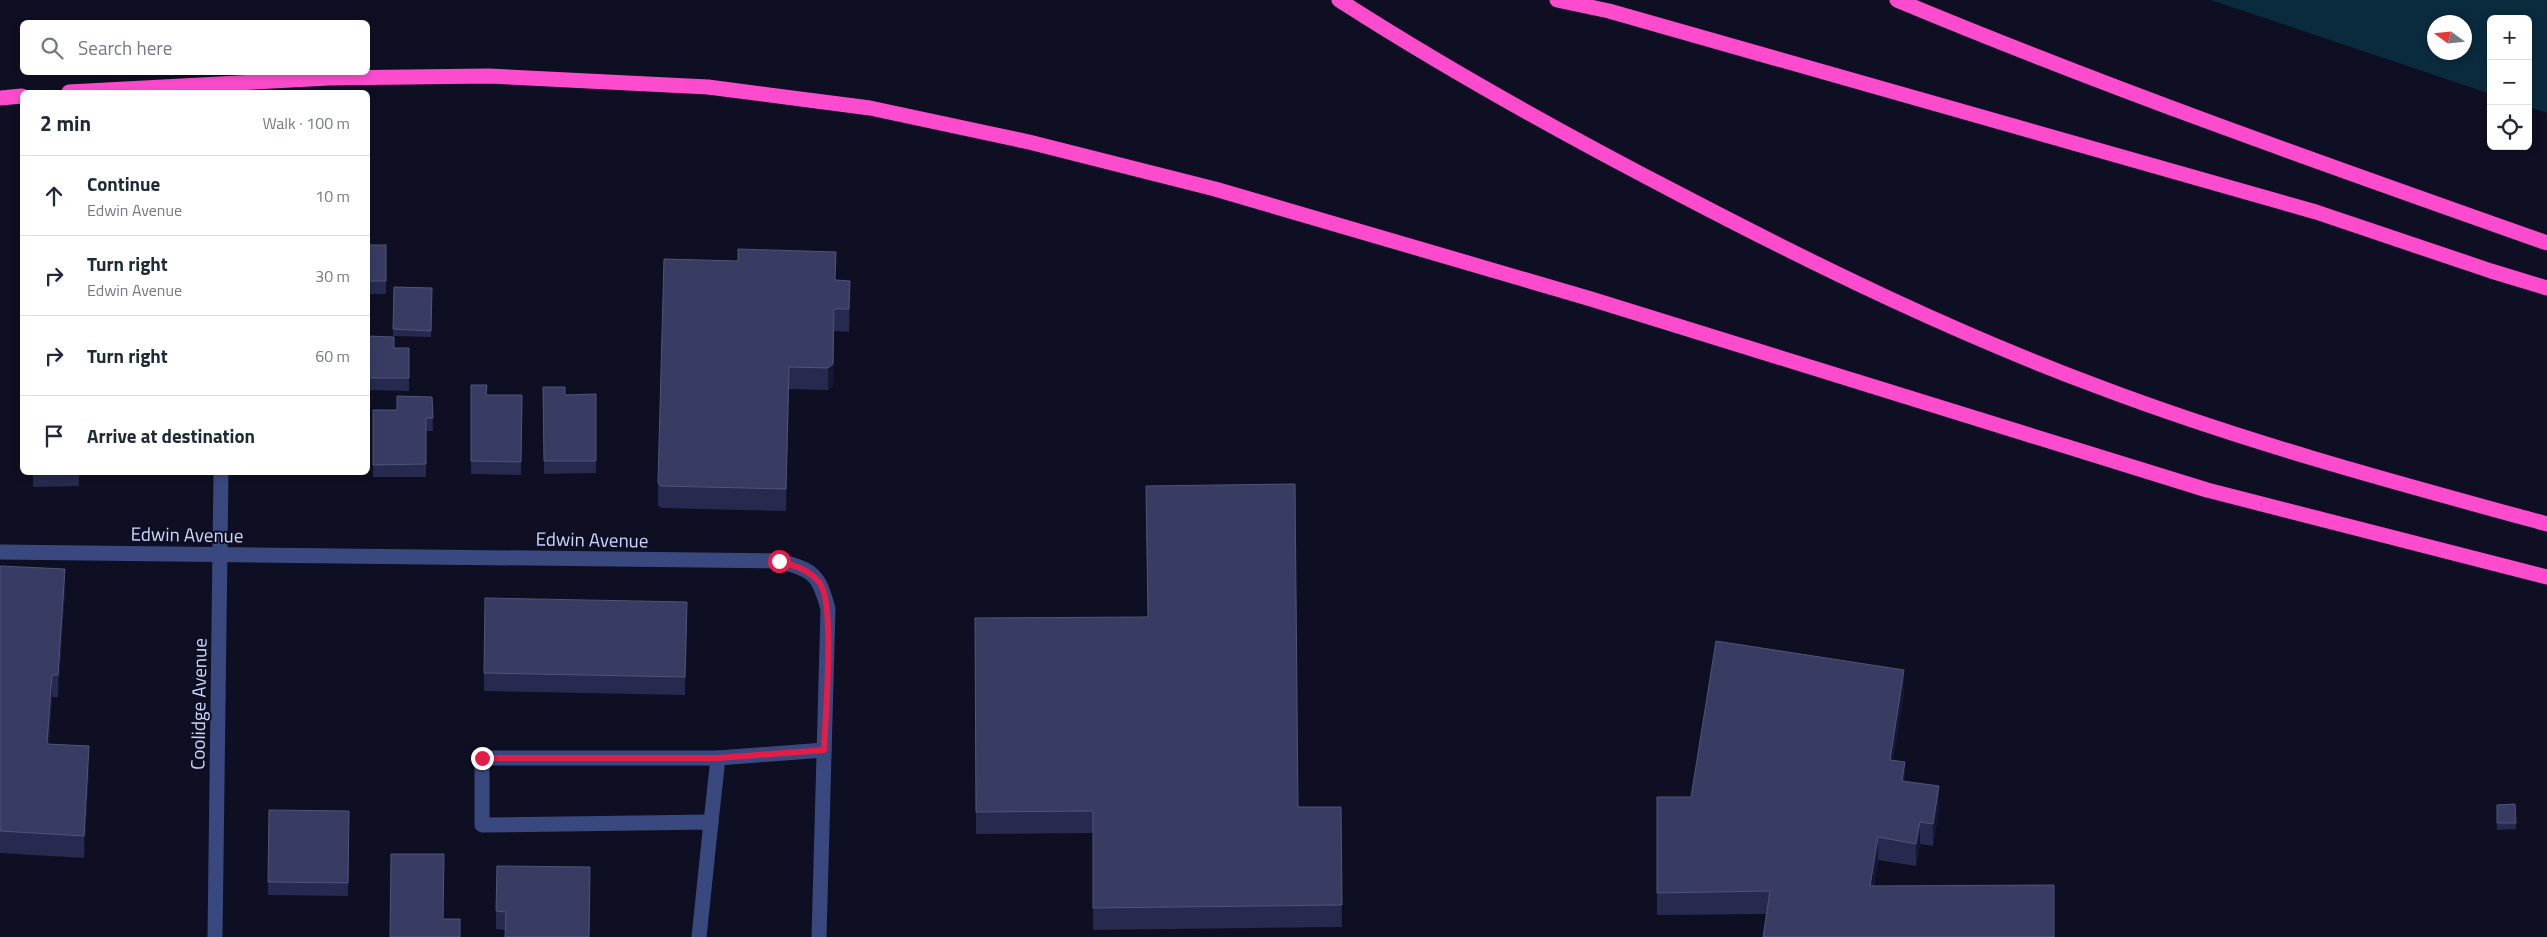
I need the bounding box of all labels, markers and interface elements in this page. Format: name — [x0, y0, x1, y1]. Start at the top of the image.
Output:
north arrow — [2427, 15, 2472, 60]
map controls — [2487, 15, 2532, 150]
button: + — [2487, 15, 2532, 60]
search box — [20, 20, 370, 75]
text: Search here — [78, 33, 172, 62]
icon: search — [38, 34, 66, 62]
button: − — [2487, 60, 2532, 105]
button: locate — [2487, 105, 2532, 150]
text: 2 min — [40, 107, 91, 139]
text: Walk · 100 m — [262, 111, 350, 135]
text: Continue — [87, 169, 160, 198]
icon: ahead — [40, 182, 68, 210]
text: 10 m — [315, 184, 350, 208]
text: Edwin Avenue — [87, 198, 182, 222]
text: Turn right — [87, 249, 168, 278]
icon: right — [40, 262, 68, 290]
text: 30 m — [315, 264, 350, 288]
text: Edwin Avenue — [87, 278, 182, 302]
text: Turn right — [87, 341, 168, 370]
icon: right — [40, 342, 68, 370]
text: 60 m — [315, 344, 350, 368]
text: Arrive at destination — [87, 421, 255, 450]
icon: arrive — [40, 422, 68, 450]
street label: Edwin Avenue — [130, 519, 244, 549]
street label: Edwin Avenue — [535, 524, 649, 554]
route start — [768, 550, 791, 573]
street label: Coolidge Avenue — [182, 638, 214, 770]
route end — [471, 747, 494, 770]

